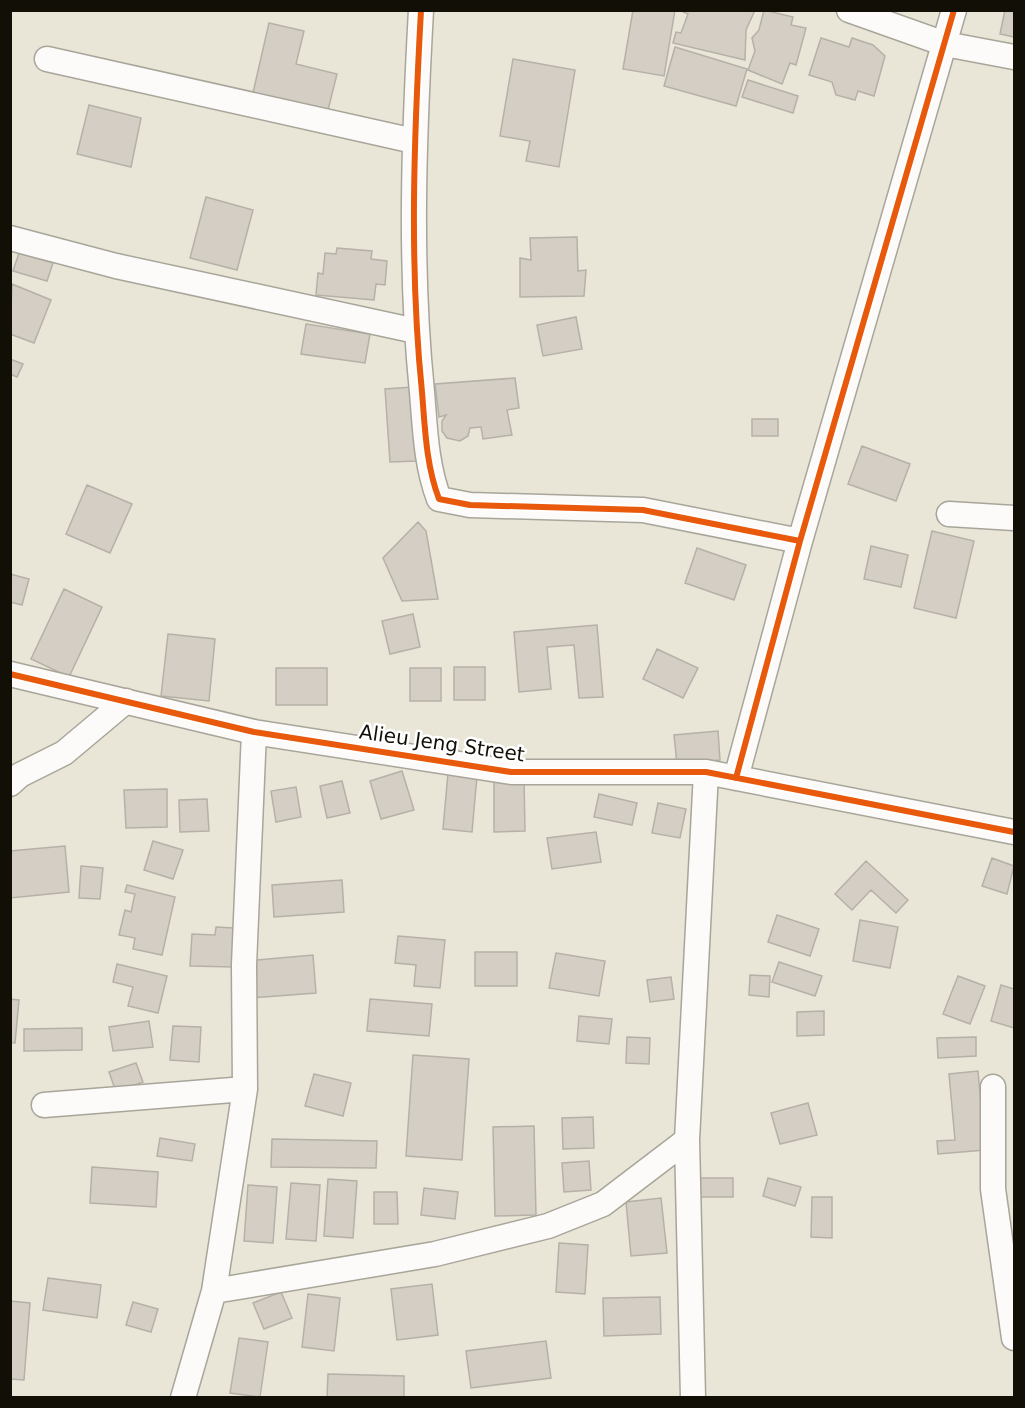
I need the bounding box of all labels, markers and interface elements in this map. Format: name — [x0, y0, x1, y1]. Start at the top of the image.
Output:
street label: Alieu Jeng Street — [358, 720, 526, 767]

